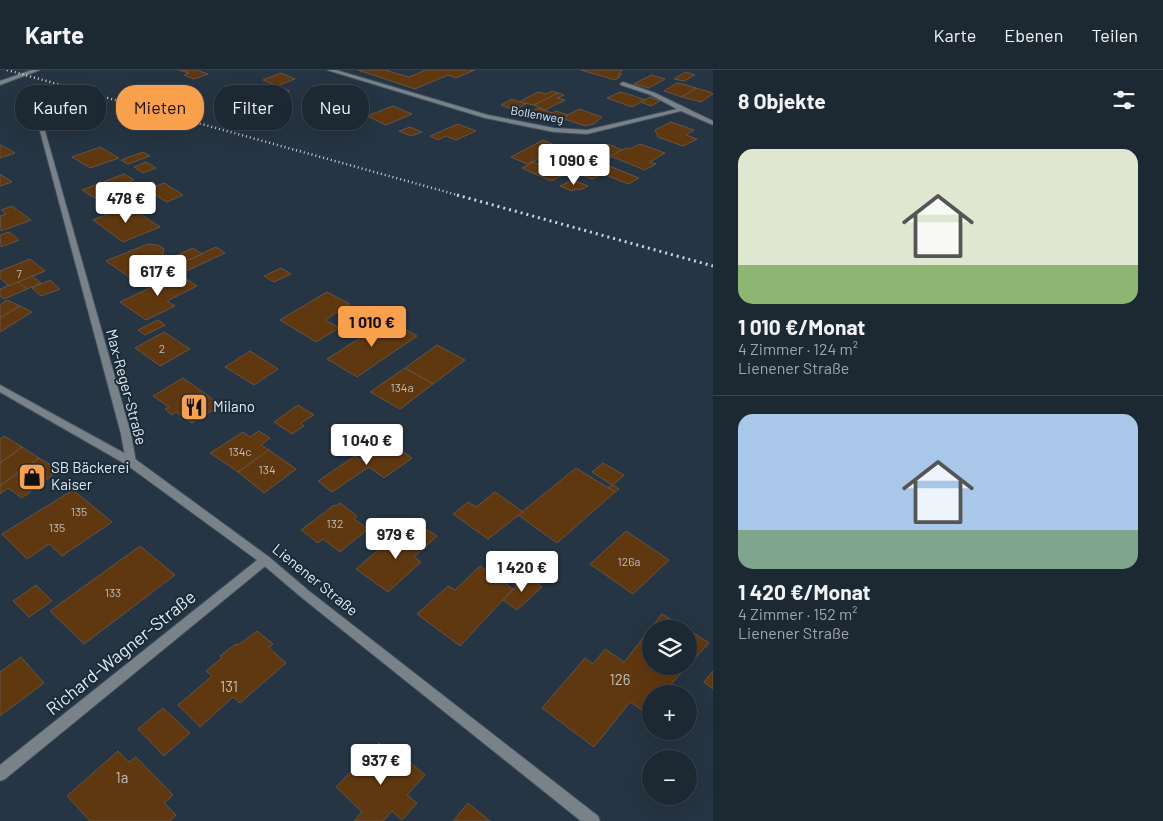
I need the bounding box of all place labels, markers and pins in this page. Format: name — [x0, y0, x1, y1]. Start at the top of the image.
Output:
pin: 1 090 € — [528, 144, 620, 186]
pin: 478 € — [91, 182, 161, 224]
pin: 617 € — [123, 254, 193, 297]
pin: 1 010 € — [326, 306, 418, 348]
restaurant icon: Milano — [179, 392, 209, 422]
place label: Milano — [213, 397, 255, 415]
pin: 1 040 € — [321, 424, 413, 466]
place label: SB Bäckerei Kaiser — [51, 458, 129, 493]
shop icon: SB Bäckerei Kaiser — [17, 462, 47, 492]
pin: 979 € — [361, 518, 431, 560]
pin: 1 420 € — [476, 550, 568, 593]
pin: 937 € — [346, 744, 416, 786]

